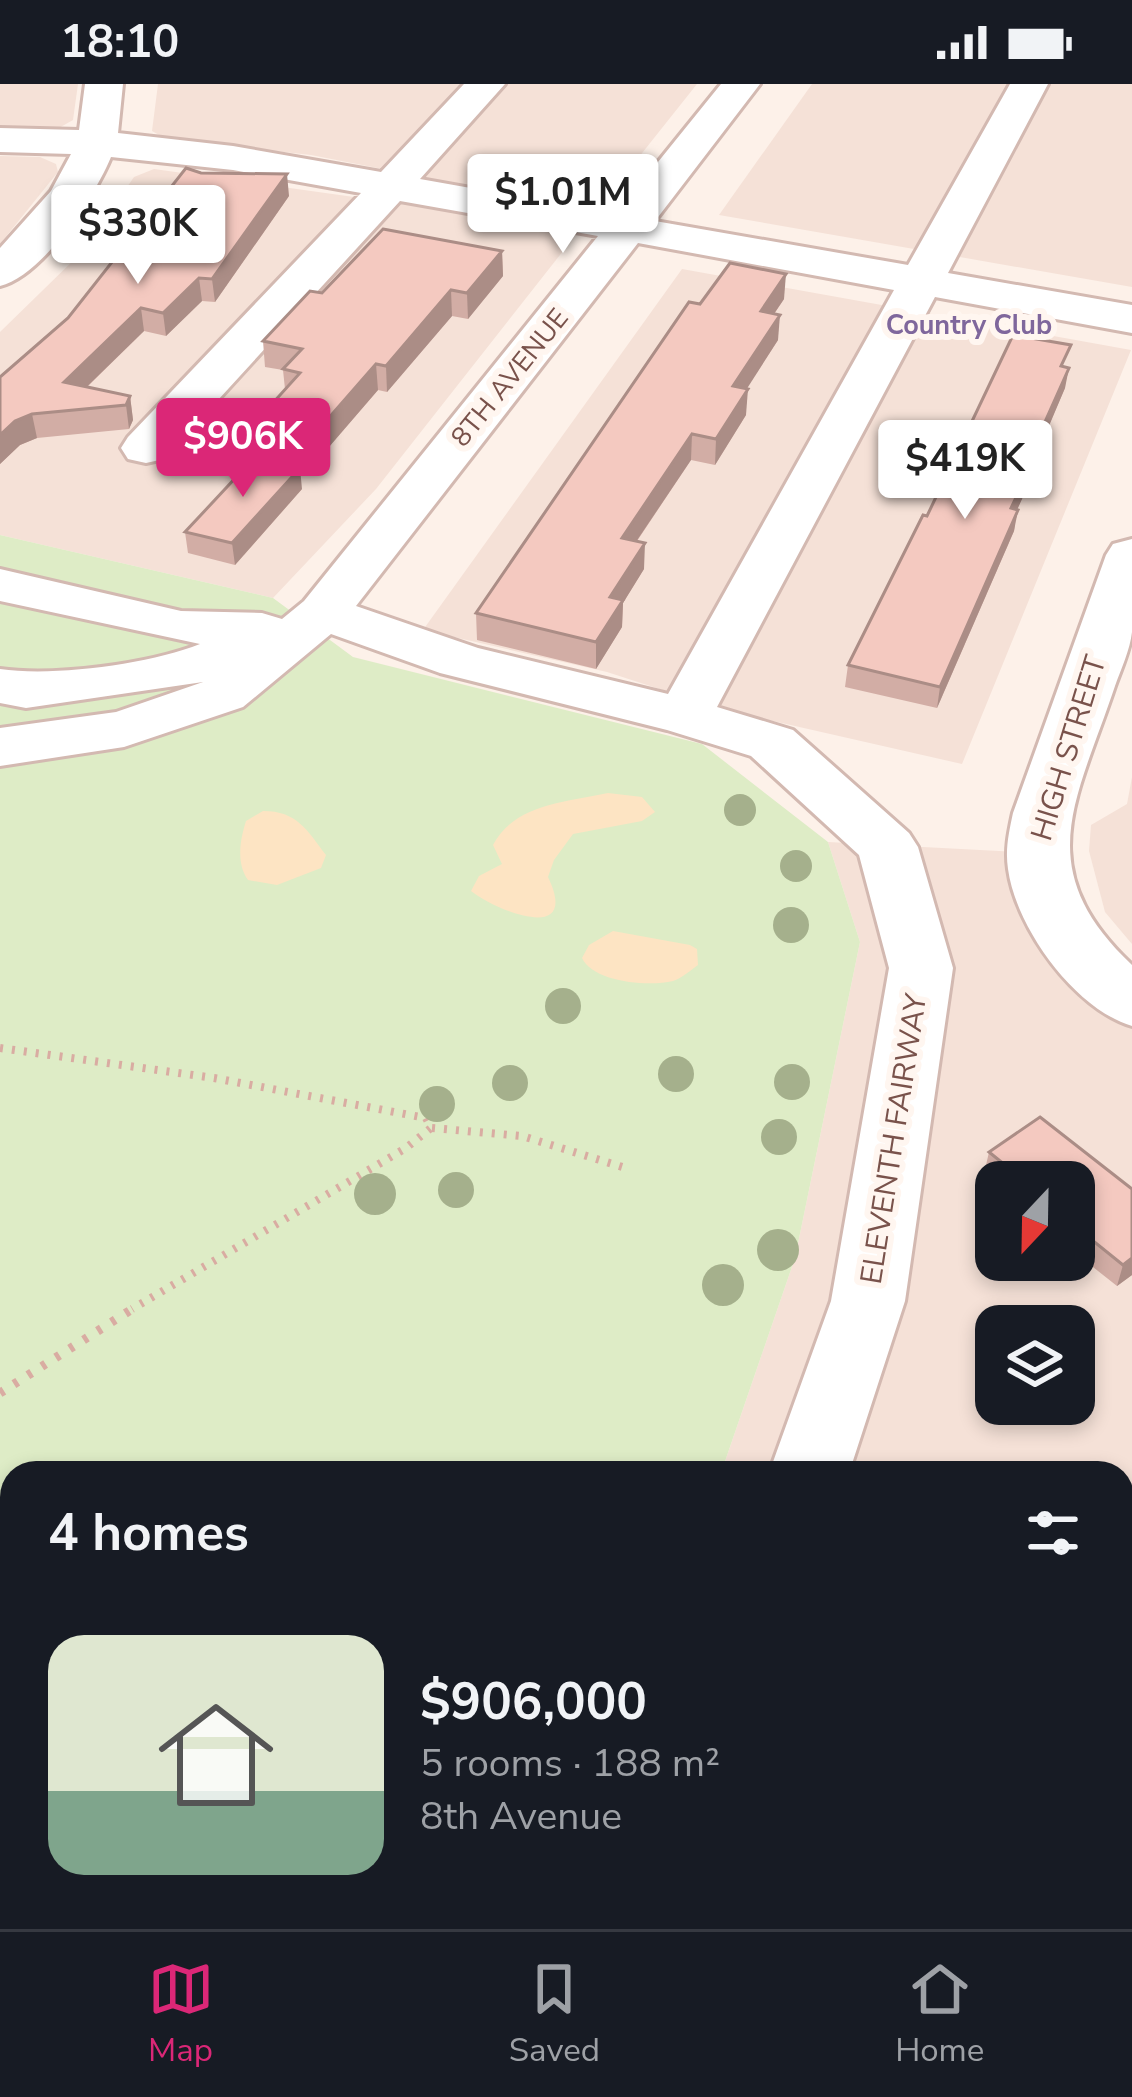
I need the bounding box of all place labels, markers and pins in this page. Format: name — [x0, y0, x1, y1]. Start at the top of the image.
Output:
pin: $1.01M — [465, 154, 661, 256]
pin: $330K — [54, 185, 222, 287]
pin: $906K — [159, 398, 327, 500]
pin: $419K — [881, 420, 1049, 522]

